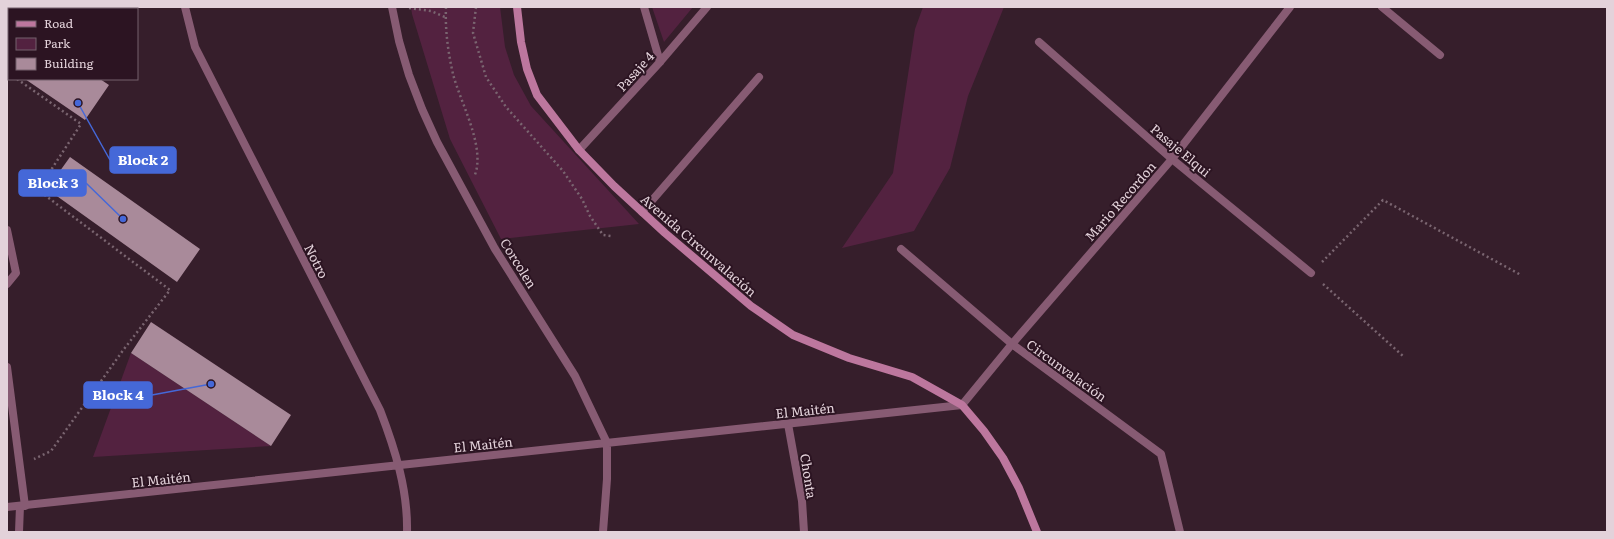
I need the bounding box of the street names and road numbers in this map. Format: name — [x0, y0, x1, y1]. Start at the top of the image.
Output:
street label: Pasaje 4 — [612, 47, 658, 95]
street label: Pasaje Elqui — [1147, 119, 1216, 181]
street label: Mario Recordon — [1080, 157, 1160, 245]
street label: Avenida Circunvalación — [637, 189, 761, 301]
street label: Corcolen — [496, 234, 542, 292]
street label: Notro — [300, 241, 334, 282]
street label: Circunvalación — [1023, 334, 1111, 406]
street label: El Maitén — [775, 397, 836, 423]
street label: El Maitén — [453, 431, 514, 457]
street label: Chonta — [796, 452, 822, 500]
street label: El Maitén — [131, 466, 192, 492]

